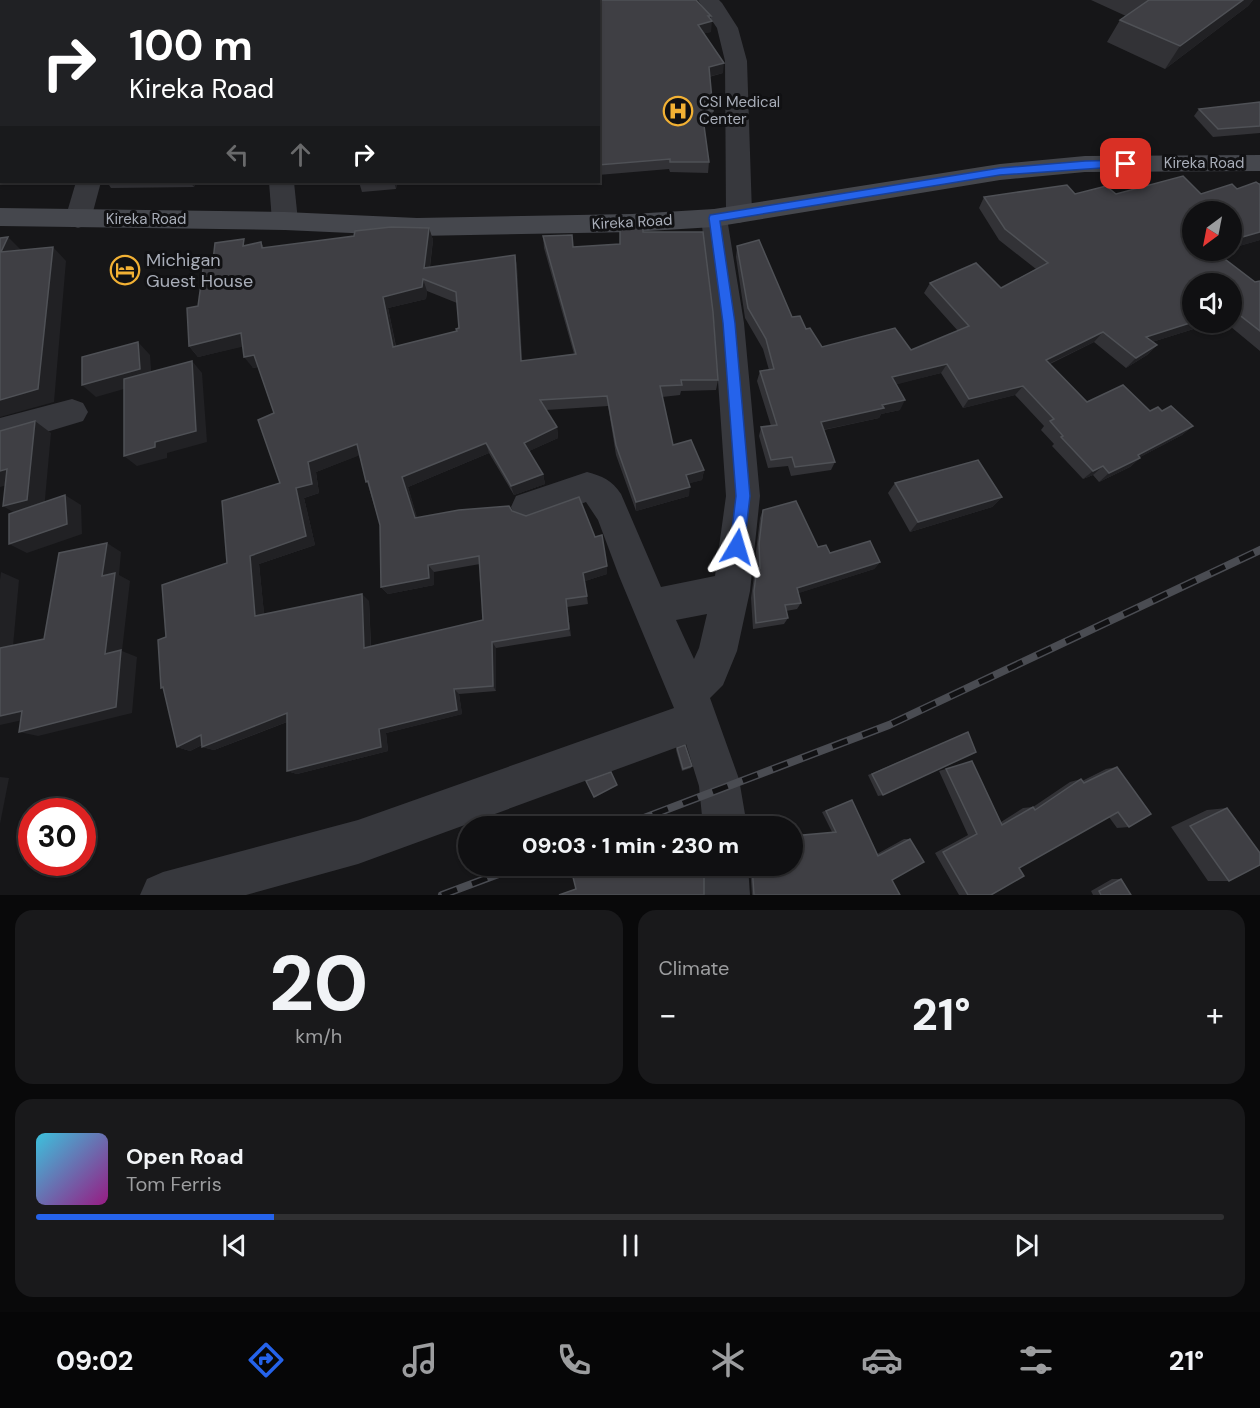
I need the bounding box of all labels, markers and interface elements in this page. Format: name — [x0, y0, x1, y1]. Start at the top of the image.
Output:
text: 100 m — [129, 18, 253, 73]
icon: right — [30, 24, 108, 102]
text: Kireka Road — [129, 71, 274, 106]
place label: CSI Medical Center — [699, 92, 780, 129]
hospital icon: CSI Medical Center — [662, 95, 694, 127]
icon: left — [221, 138, 254, 171]
icon: ahead — [284, 138, 317, 171]
icon: right — [347, 138, 380, 171]
pin — [1100, 138, 1151, 189]
icon: arrive — [1109, 147, 1142, 180]
street label: Kireka Road — [1164, 153, 1244, 173]
north arrow — [1182, 201, 1242, 261]
map controls — [1182, 201, 1242, 333]
street label: Kireka Road — [106, 209, 186, 229]
street label: Kireka Road — [591, 210, 673, 234]
place label: Michigan Guest House — [146, 248, 253, 293]
hotel icon: Michigan Guest House — [109, 254, 141, 286]
button: sound — [1182, 273, 1242, 333]
position arrow — [705, 515, 769, 579]
speed limit sign: 30 — [18, 798, 96, 876]
text: 09:03 · 1 min · 230 m — [522, 831, 739, 860]
text: 20 — [269, 933, 369, 1034]
text: Climate — [659, 955, 729, 981]
text: 21° — [912, 985, 971, 1044]
text: − — [659, 993, 677, 1036]
text: + — [1206, 993, 1224, 1036]
text: km/h — [295, 1023, 342, 1049]
text: Open Road — [126, 1142, 244, 1171]
text: Tom Ferris — [126, 1171, 222, 1197]
icon: previous — [218, 1229, 251, 1262]
icon: pause — [614, 1229, 647, 1262]
icon: next — [1010, 1229, 1043, 1262]
icon: directions — [245, 1339, 287, 1381]
icon: music — [399, 1339, 441, 1381]
icon: phone — [553, 1339, 595, 1381]
icon: climate — [707, 1339, 749, 1381]
icon: car — [861, 1339, 903, 1381]
icon: filters — [1015, 1339, 1057, 1381]
text: 09:02 — [56, 1343, 133, 1378]
text: 21° — [1169, 1343, 1204, 1378]

